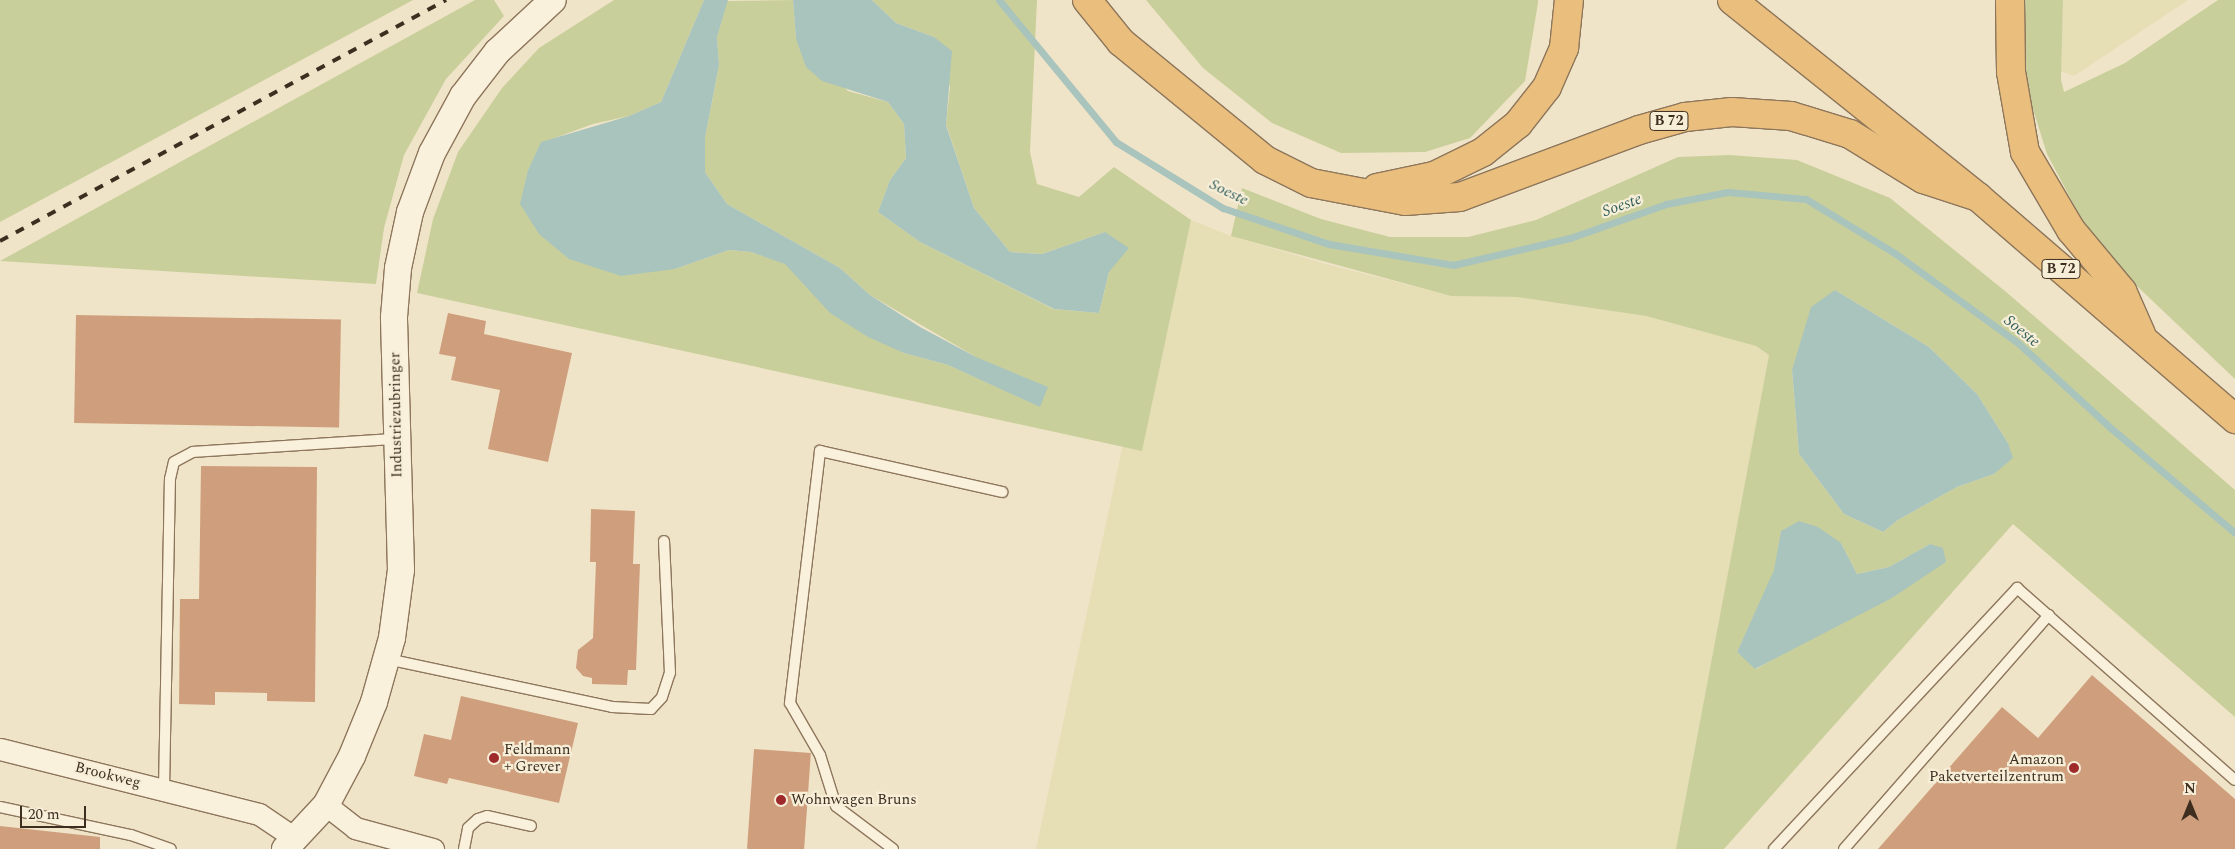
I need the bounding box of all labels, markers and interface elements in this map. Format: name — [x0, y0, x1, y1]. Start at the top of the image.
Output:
road number: B 72 — [1649, 110, 1689, 132]
water label: Soeste — [1207, 174, 1251, 210]
water label: Soeste — [1600, 189, 1644, 221]
road number: B 72 — [2041, 258, 2081, 280]
water label: Soeste — [2000, 311, 2044, 351]
street label: Industriezubringer — [386, 352, 406, 478]
place label: Feldmann + Grever — [504, 740, 570, 775]
place label: Amazon Paketverteilzentrum — [1929, 750, 2064, 785]
marker: Feldmann + Grever — [488, 752, 500, 764]
street label: Brookweg — [73, 758, 143, 792]
marker: Amazon Paketverteilzentrum — [2068, 762, 2080, 774]
text: N — [2184, 778, 2196, 799]
north arrow — [2165, 779, 2215, 829]
place label: Wohnwagen Bruns — [791, 791, 917, 809]
marker: Wohnwagen Bruns — [775, 794, 787, 806]
scale bar — [22, 796, 89, 828]
text: 20 m — [28, 803, 60, 826]

